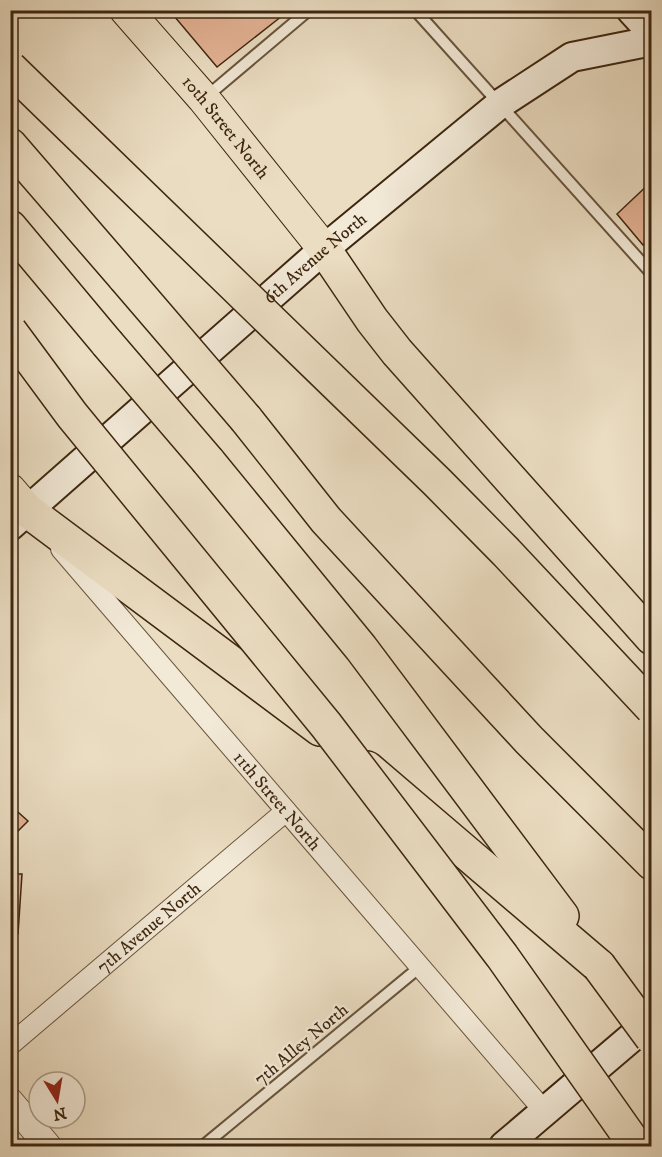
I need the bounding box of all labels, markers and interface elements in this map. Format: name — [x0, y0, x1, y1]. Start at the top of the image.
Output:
street label: 10th Street North — [177, 72, 274, 184]
street label: 6th Avenue North — [259, 208, 372, 309]
street label: 11th Street North — [228, 747, 326, 856]
street label: 7th Avenue North — [93, 877, 206, 978]
street label: 7th Alley North — [250, 999, 353, 1090]
north arrow — [27, 1070, 87, 1130]
text: N — [51, 1103, 68, 1125]

